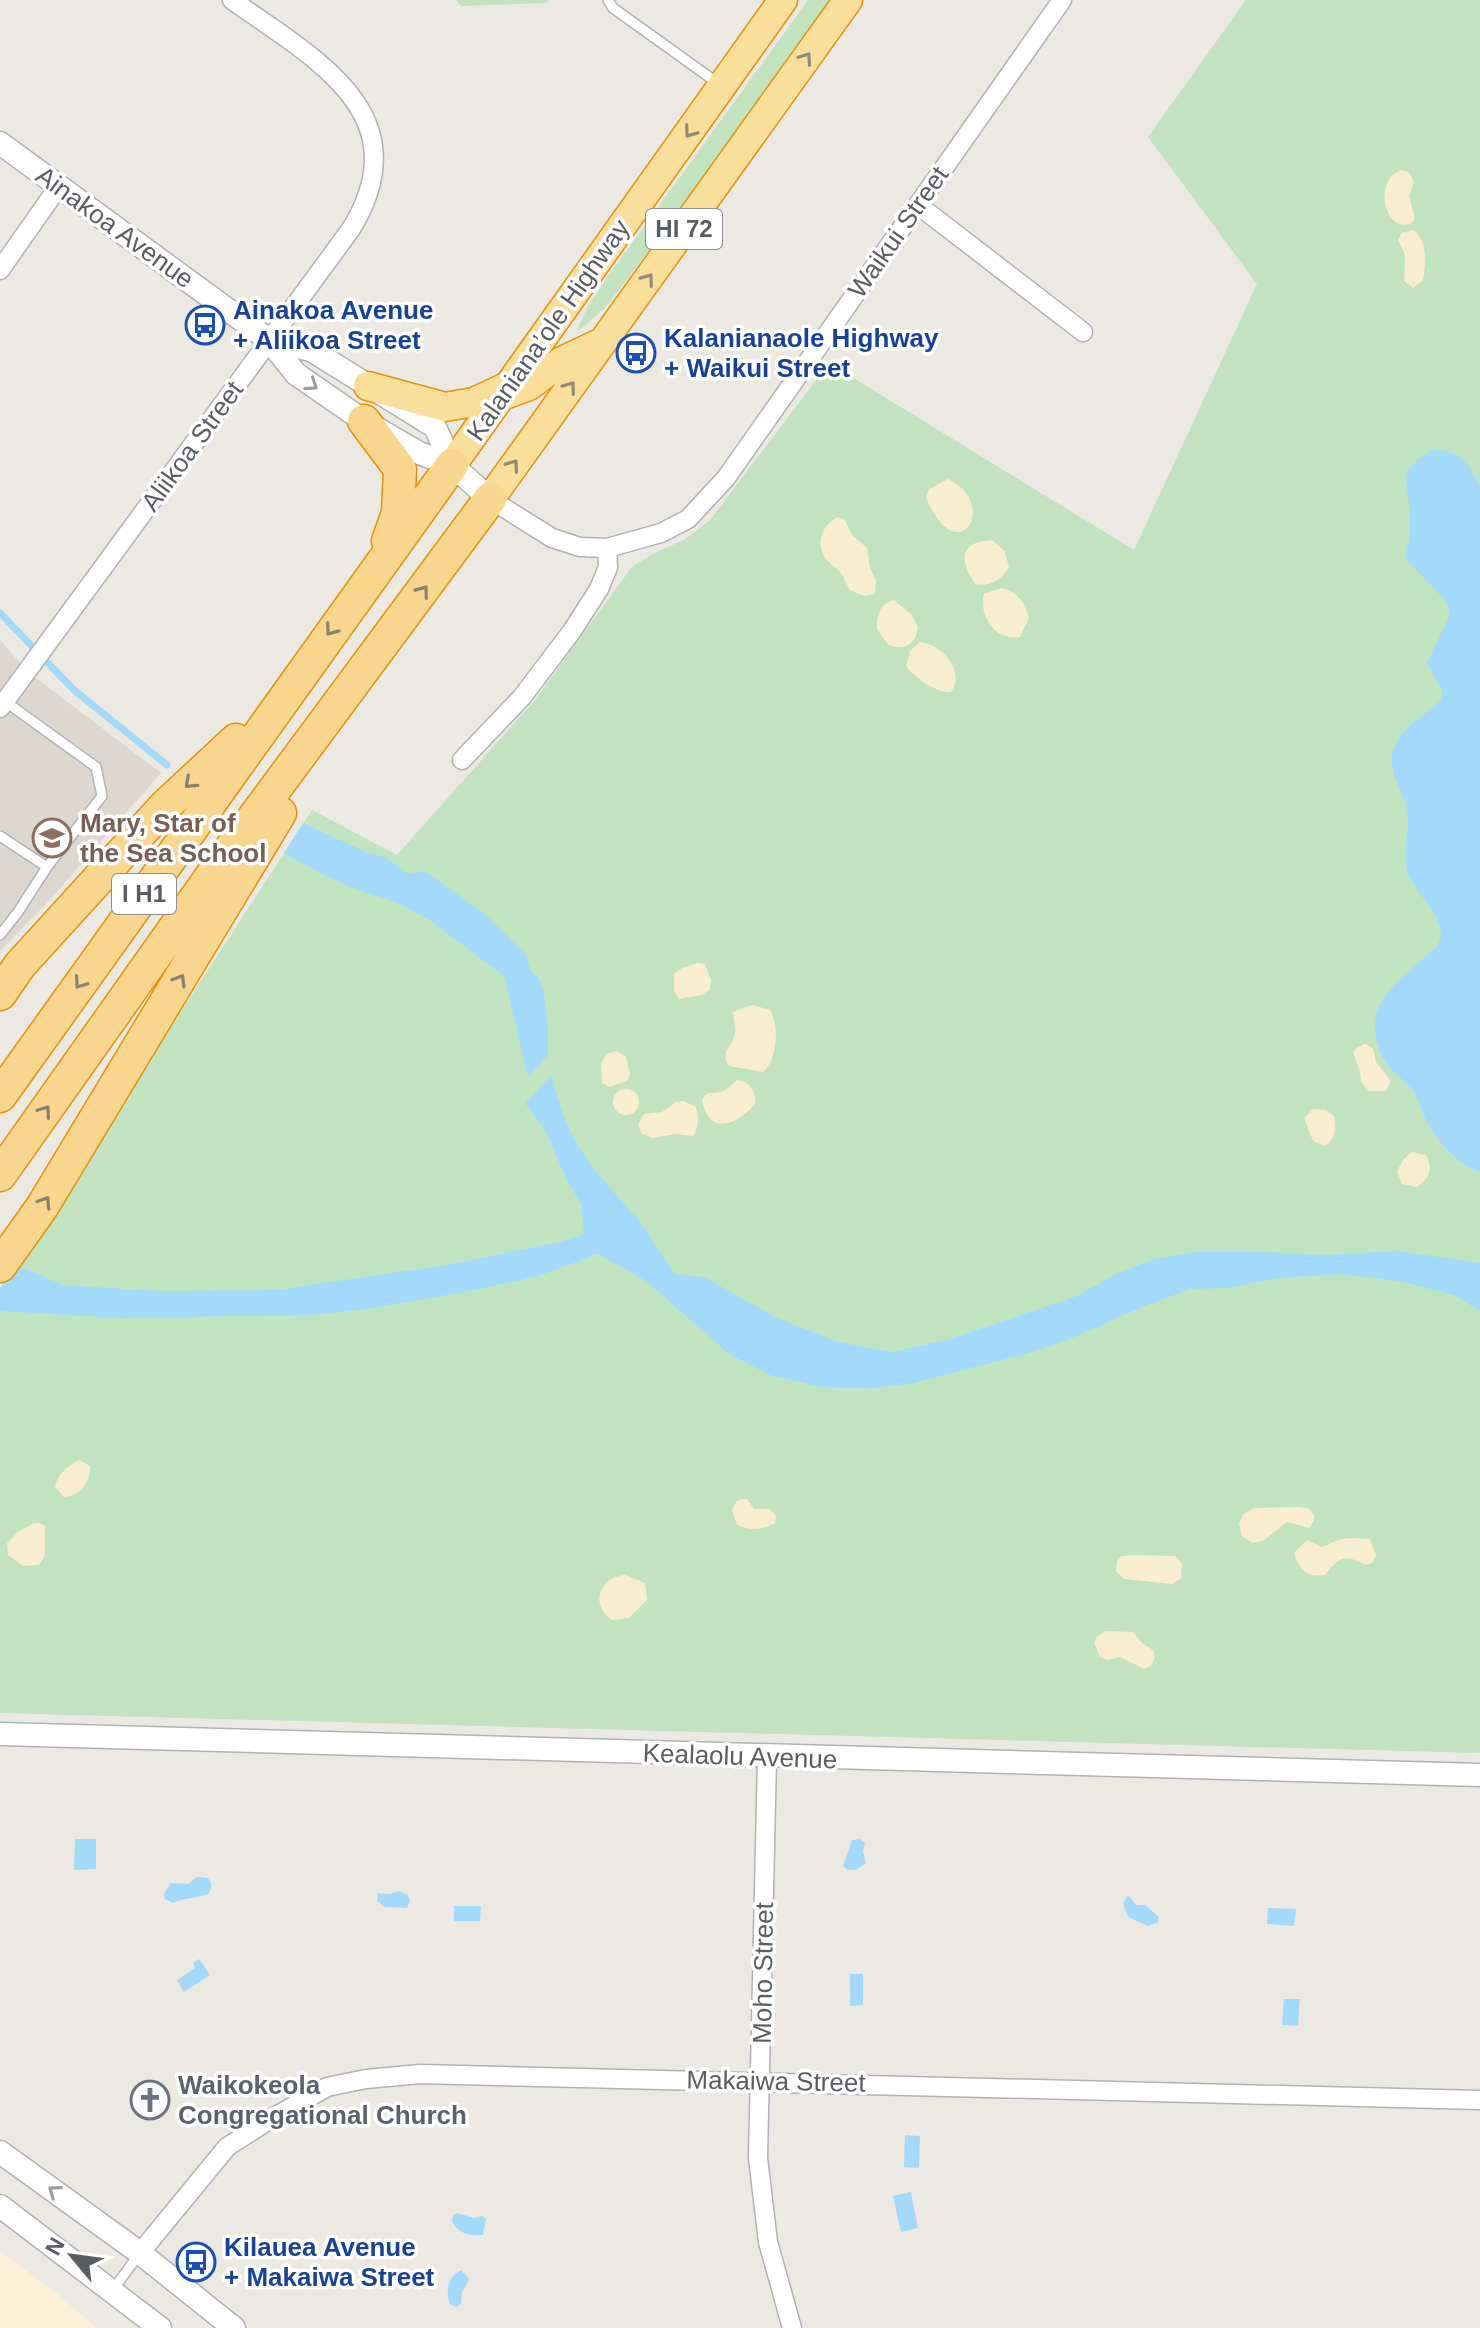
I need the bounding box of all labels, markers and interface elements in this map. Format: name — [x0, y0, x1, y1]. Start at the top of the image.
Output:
one-way arrow — [796, 53, 811, 67]
one-way arrow — [685, 124, 699, 138]
street label: Ainakoa Avenue — [30, 160, 200, 294]
street label: Waikui Street — [842, 160, 955, 304]
road number: HI 72 — [646, 209, 722, 249]
street label: Kalaniana’ole Highway — [460, 214, 636, 446]
one-way arrow — [638, 273, 653, 287]
place label: Ainakoa Avenue + Aliikoa Street — [233, 295, 433, 355]
bus stop icon: Ainakoa Avenue + Aliikoa Street — [184, 304, 226, 346]
place label: Kalanianaole Highway + Waikui Street — [664, 323, 939, 383]
bus stop icon: Kalanianaole Highway + Waikui Street — [615, 332, 657, 374]
street label: Aliikoa Street — [135, 375, 250, 517]
one-way arrow — [304, 375, 318, 390]
one-way arrow — [560, 381, 575, 396]
one-way arrow — [504, 460, 518, 474]
one-way arrow — [413, 585, 427, 600]
one-way arrow — [327, 622, 341, 636]
one-way arrow — [185, 773, 199, 788]
place label: Mary, Star of the Sea School — [80, 808, 266, 868]
school or university icon: Mary, Star of the Sea School — [31, 817, 73, 859]
road number: I H1 — [112, 874, 176, 914]
one-way arrow — [75, 974, 90, 989]
one-way arrow — [170, 974, 186, 989]
one-way arrow — [35, 1106, 50, 1120]
one-way arrow — [36, 1196, 51, 1211]
street label: Kealaolu Avenue — [642, 1738, 838, 1774]
street label: Moho Street — [747, 1901, 779, 2044]
street label: Makaiwa Street — [686, 2064, 867, 2098]
place label: Waikokeola Congregational Church — [178, 2070, 467, 2130]
church icon: Waikokeola Congregational Church — [129, 2079, 171, 2121]
one-way arrow — [48, 2186, 63, 2201]
north arrow — [32, 2216, 112, 2296]
place label: Kilauea Avenue + Makaiwa Street — [224, 2232, 435, 2292]
text: N — [40, 2234, 70, 2260]
bus stop icon: Kilauea Avenue + Makaiwa Street — [175, 2241, 217, 2283]

